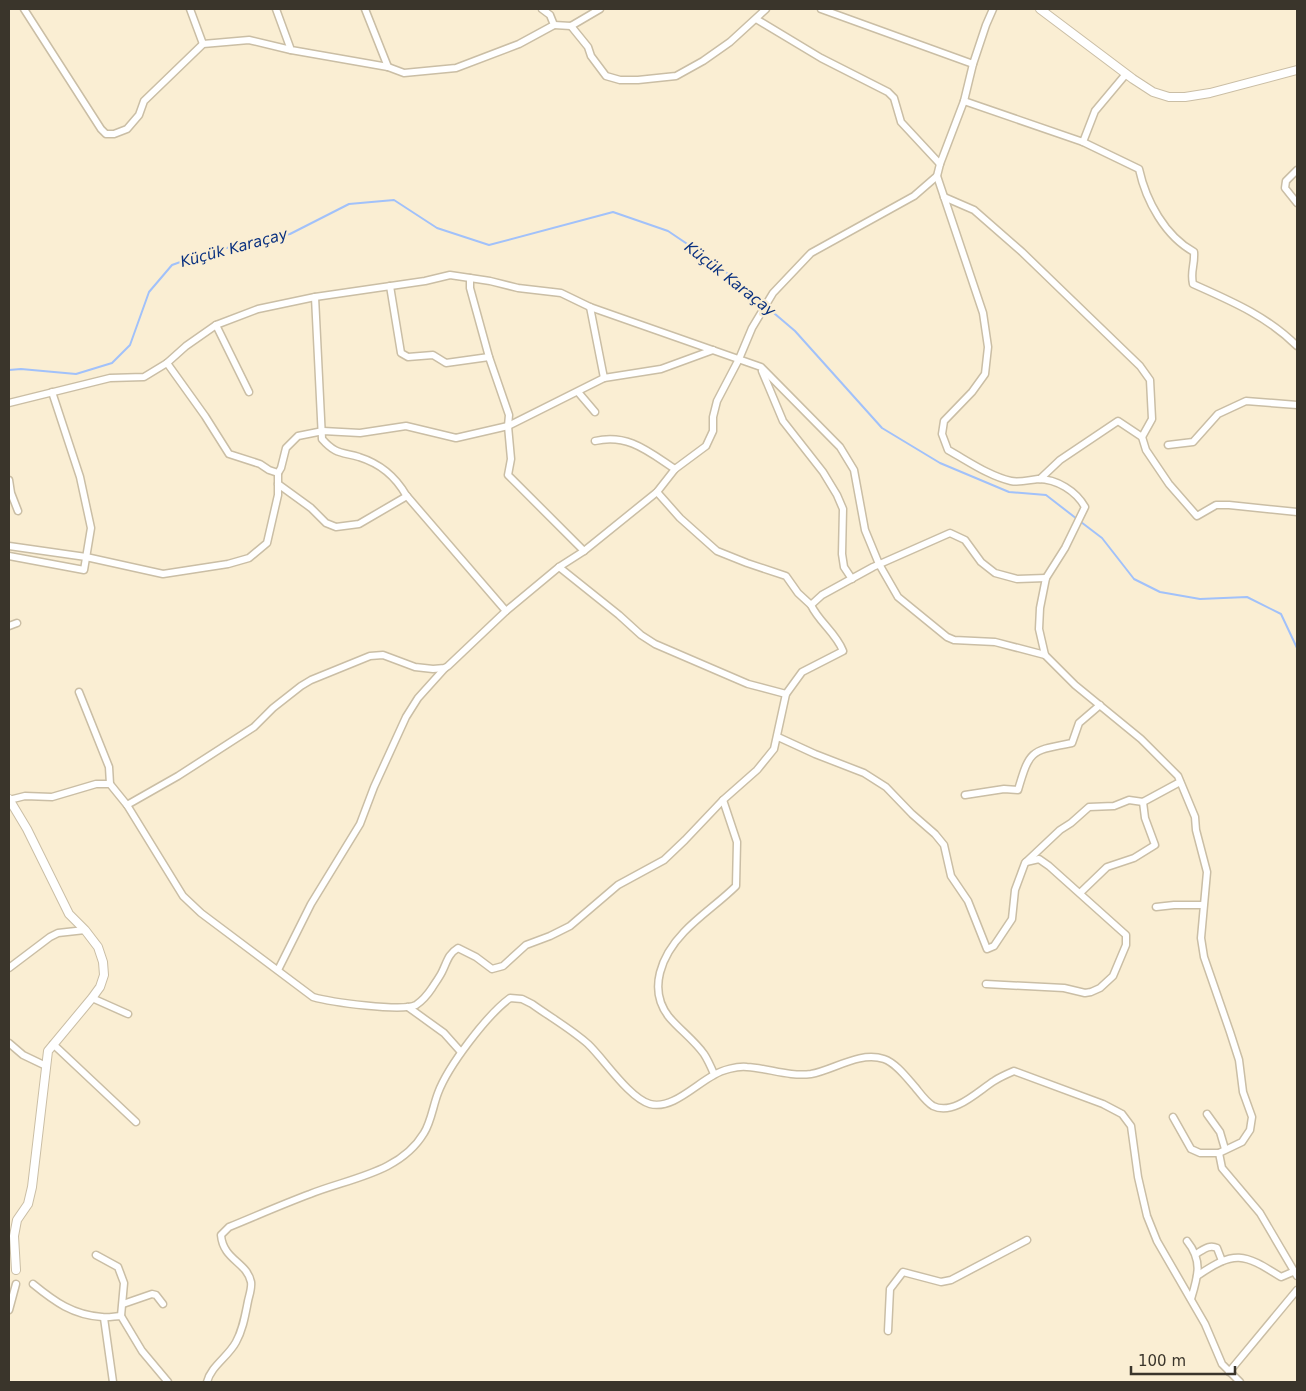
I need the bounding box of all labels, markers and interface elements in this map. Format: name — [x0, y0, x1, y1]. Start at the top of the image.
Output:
water label: Küçük Karaçay — [178, 225, 291, 271]
water label: Küçük Karaçay — [681, 238, 780, 321]
scale bar — [1131, 1344, 1235, 1376]
text: 100 m — [1138, 1352, 1186, 1370]

